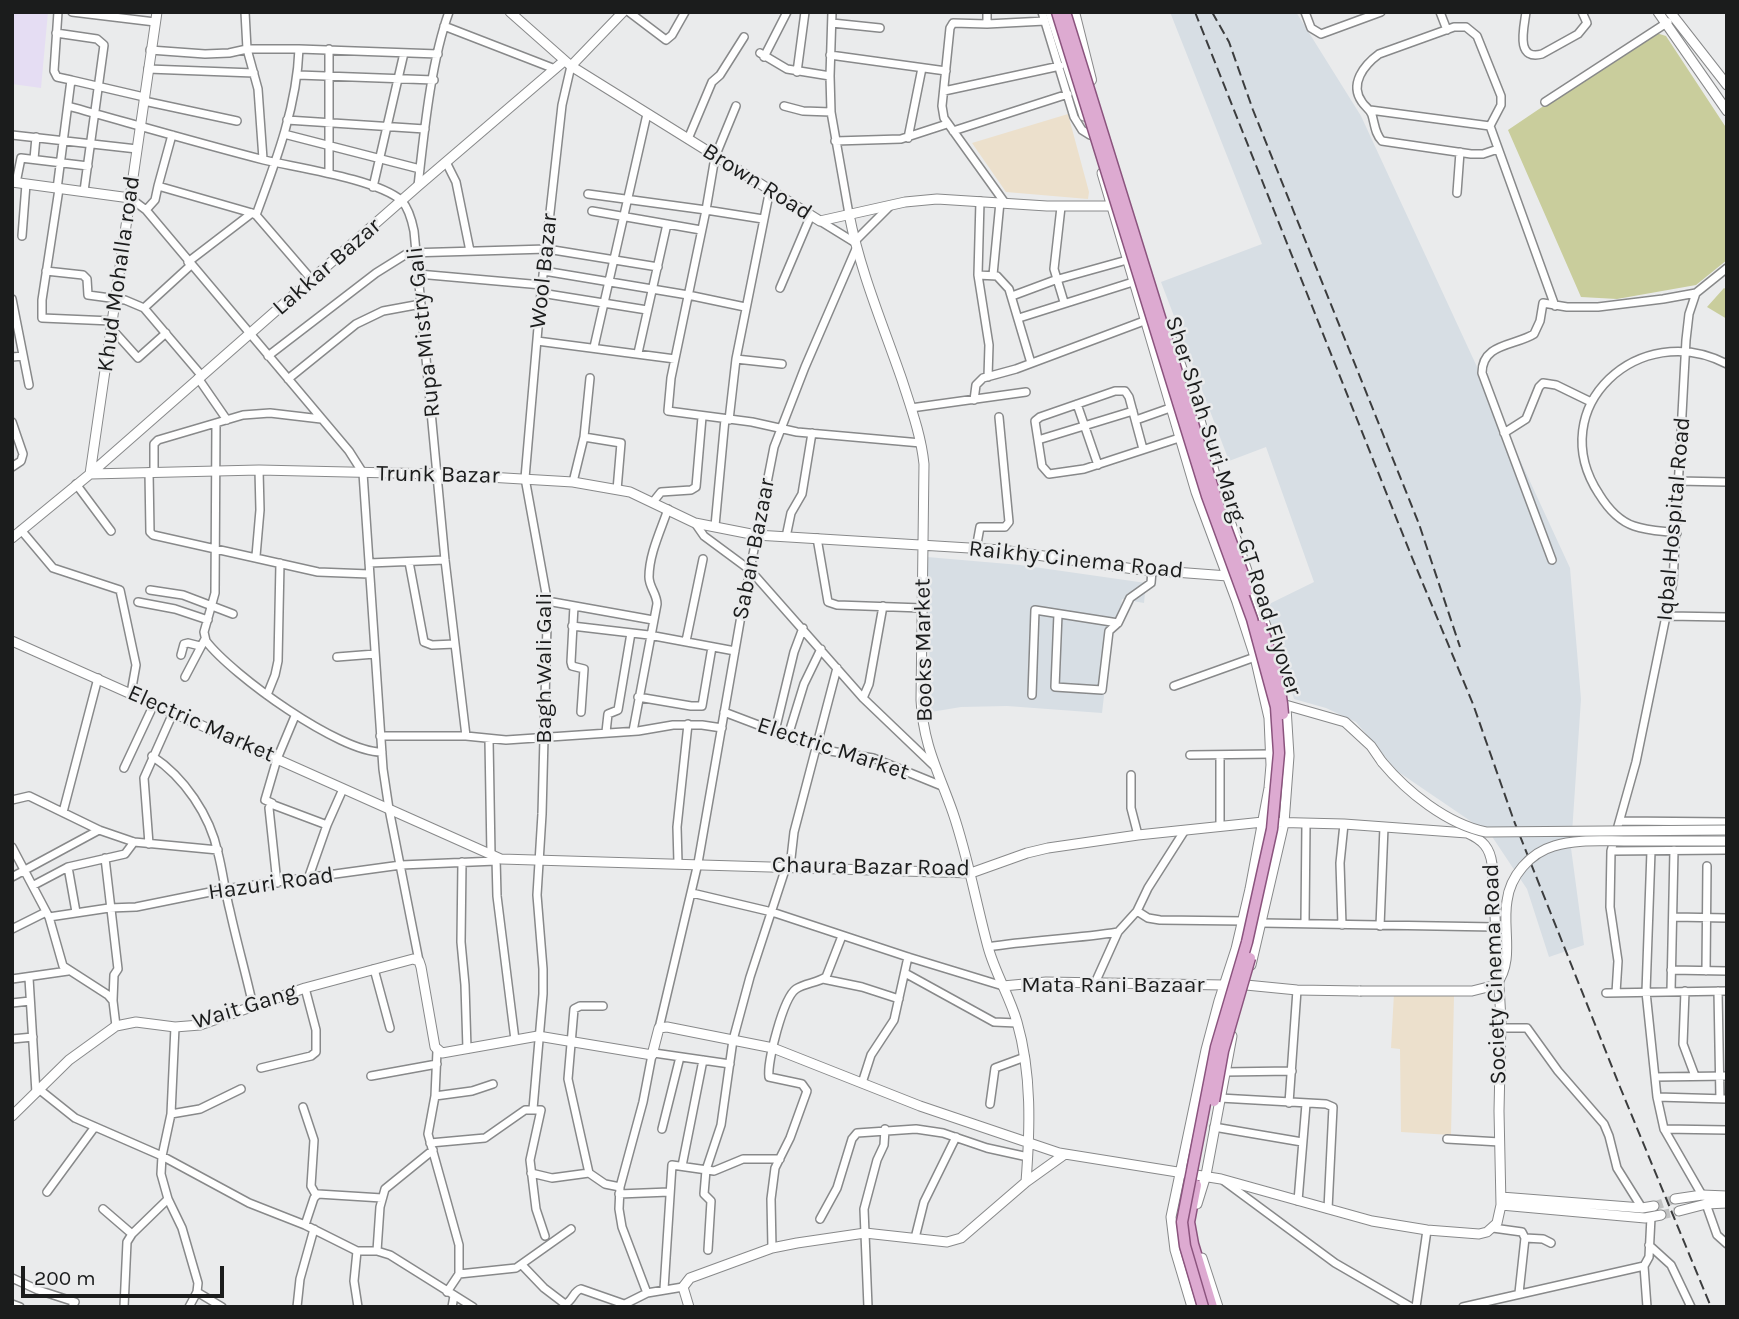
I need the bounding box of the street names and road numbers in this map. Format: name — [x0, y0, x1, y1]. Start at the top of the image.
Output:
street label: Brown Road — [697, 137, 817, 227]
street label: Khud Mohalla road — [92, 174, 146, 374]
street label: Lakkar Bazar — [267, 212, 387, 322]
street label: Wool Bazar — [524, 212, 564, 330]
street label: Rupa Mistry Gali — [401, 245, 447, 419]
street label: Sher Shah Suri Marg - GT Road Flyover — [1158, 313, 1308, 699]
street label: Iqbal Hospital Road — [1651, 416, 1697, 622]
street label: Trunk Bazar — [376, 460, 500, 490]
street label: Saban Bazaar — [727, 476, 781, 622]
street label: Raikhy Cinema Road — [967, 535, 1185, 585]
street label: Books Market — [909, 578, 939, 722]
street label: Bagh Wali Gali — [530, 592, 558, 744]
street label: Electric Market — [123, 679, 279, 769]
street label: Electric Market — [754, 711, 912, 787]
street label: Chaura Bazar Road — [772, 851, 970, 883]
street label: Hazuri Road — [206, 862, 336, 906]
street label: Society Cinema Road — [1477, 863, 1513, 1085]
street label: Mata Rani Bazaar — [1021, 971, 1205, 999]
street label: Wait Gang — [189, 978, 301, 1036]

